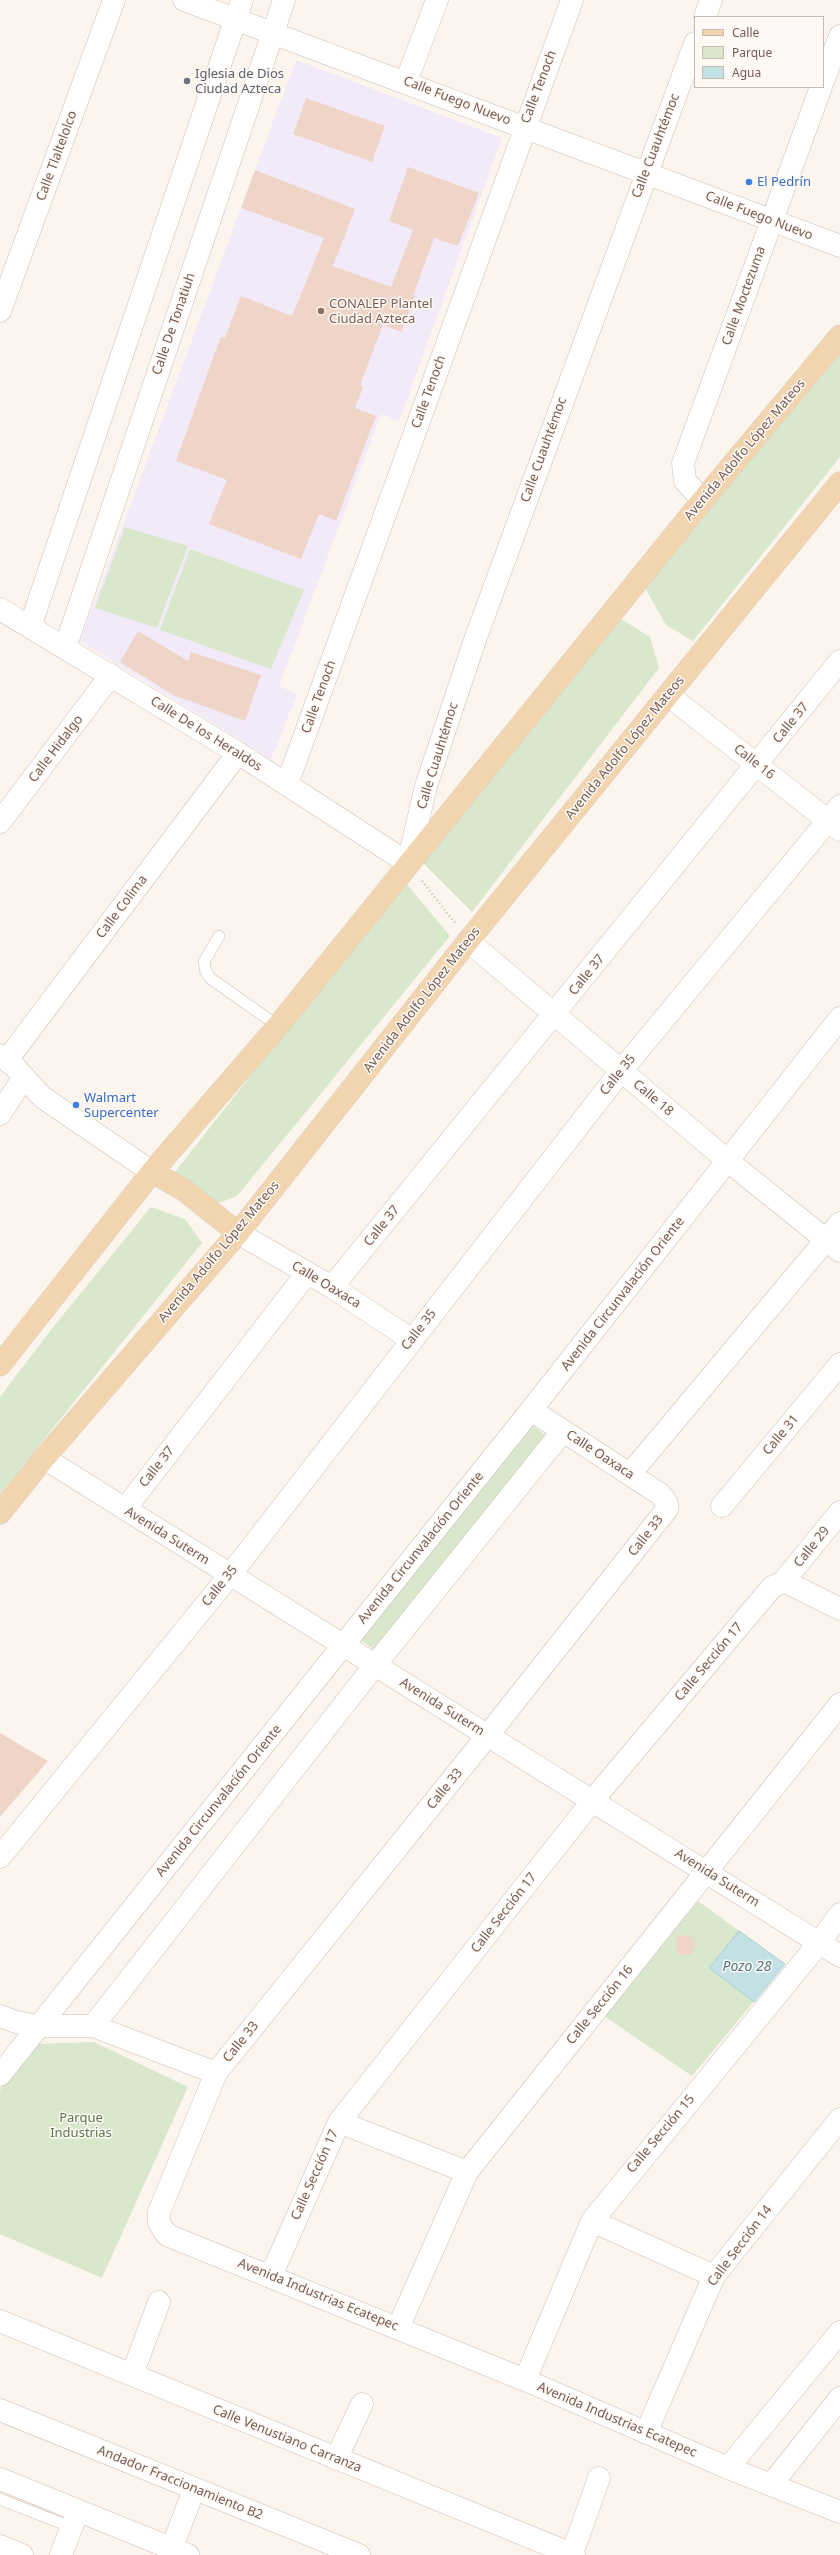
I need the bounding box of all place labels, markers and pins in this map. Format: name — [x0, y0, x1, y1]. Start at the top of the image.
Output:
place label: Iglesia de Dios Ciudad Azteca — [195, 66, 284, 97]
marker: Iglesia de Dios Ciudad Azteca — [182, 76, 192, 86]
place label: El Pedrín — [757, 174, 811, 190]
marker: El Pedrín — [744, 177, 754, 187]
place label: CONALEP Plantel Ciudad Azteca — [329, 296, 433, 327]
marker: CONALEP Plantel Ciudad Azteca — [316, 306, 326, 316]
place label: Walmart Supercenter — [84, 1090, 159, 1121]
marker: Walmart Supercenter — [71, 1100, 81, 1110]

